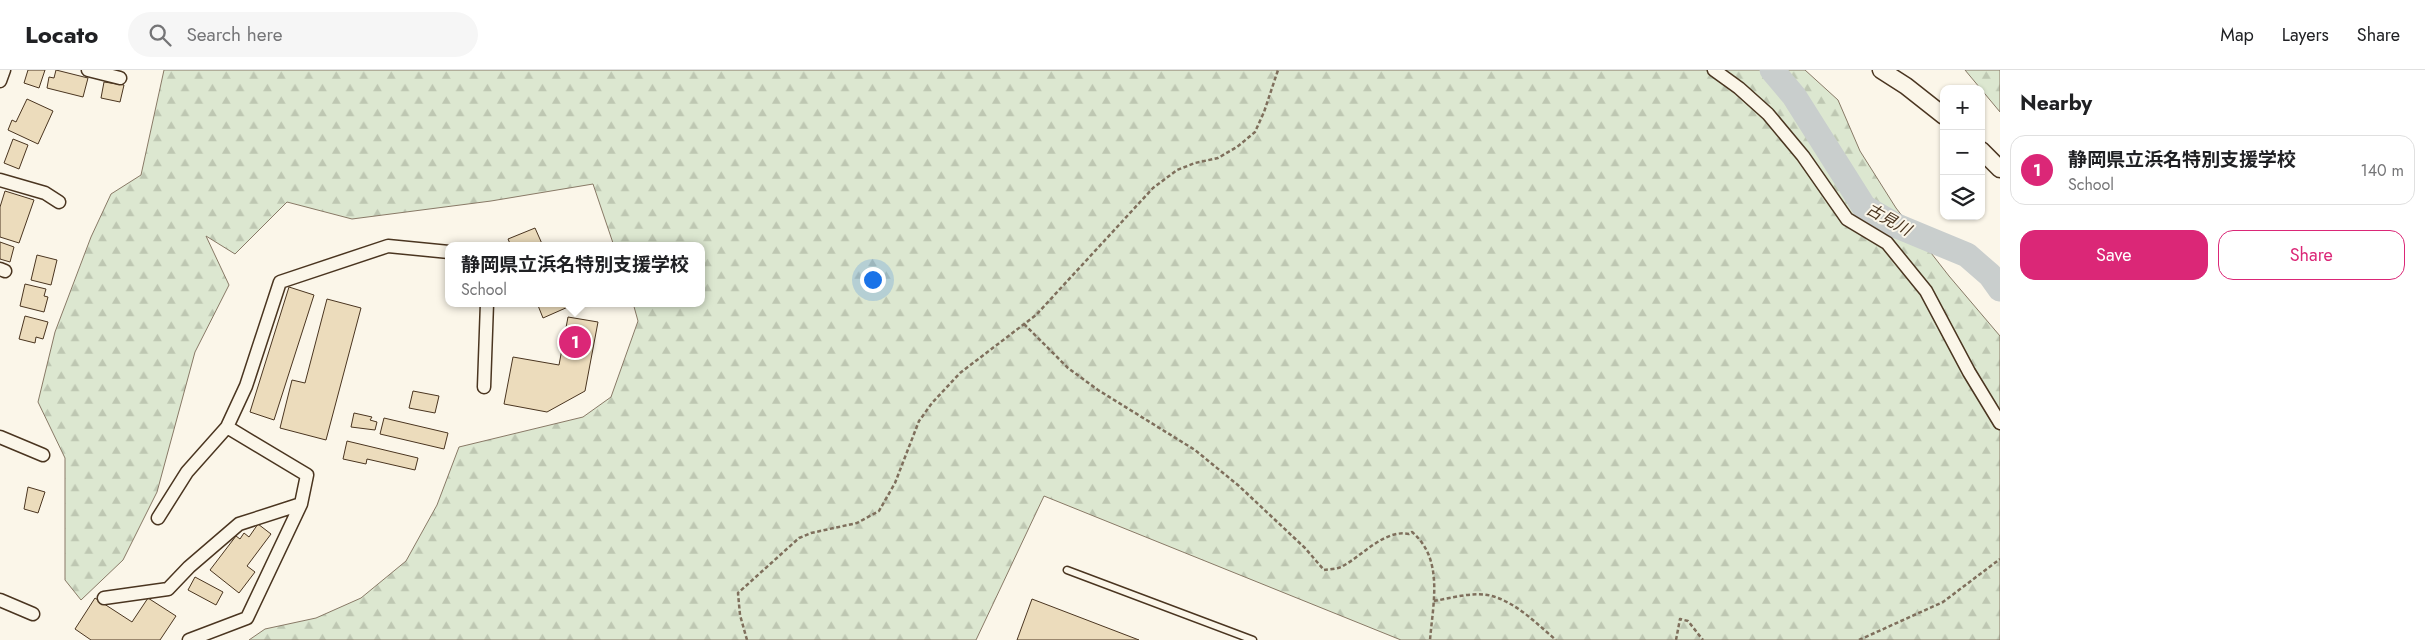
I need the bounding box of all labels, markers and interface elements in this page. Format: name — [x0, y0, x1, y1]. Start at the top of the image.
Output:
search box — [128, 12, 478, 57]
text: Locato — [25, 17, 98, 52]
icon: search — [146, 21, 174, 49]
text: Search here — [186, 21, 283, 48]
text: Map — [2220, 22, 2254, 48]
text: Layers — [2282, 22, 2329, 48]
text: Share — [2357, 22, 2400, 48]
map controls — [1940, 85, 1985, 220]
button: + — [1940, 85, 1985, 130]
text: Nearby — [2020, 88, 2092, 118]
button: − — [1940, 130, 1985, 175]
text: 静岡県立浜名特別支援学校 — [2068, 146, 2296, 173]
text: 1 — [2033, 159, 2041, 182]
text: 140 m — [2361, 159, 2404, 182]
text: School — [2068, 173, 2114, 196]
button: layers — [1940, 175, 1985, 220]
water label: 古見川 — [1862, 198, 1917, 242]
button: Save — [2020, 230, 2208, 280]
button: Share — [2218, 230, 2405, 280]
popup — [445, 242, 705, 307]
text: 静岡県立浜名特別支援学校 — [461, 251, 689, 278]
your location — [860, 267, 886, 293]
text: School — [461, 278, 507, 301]
pin: 1 — [559, 323, 591, 361]

